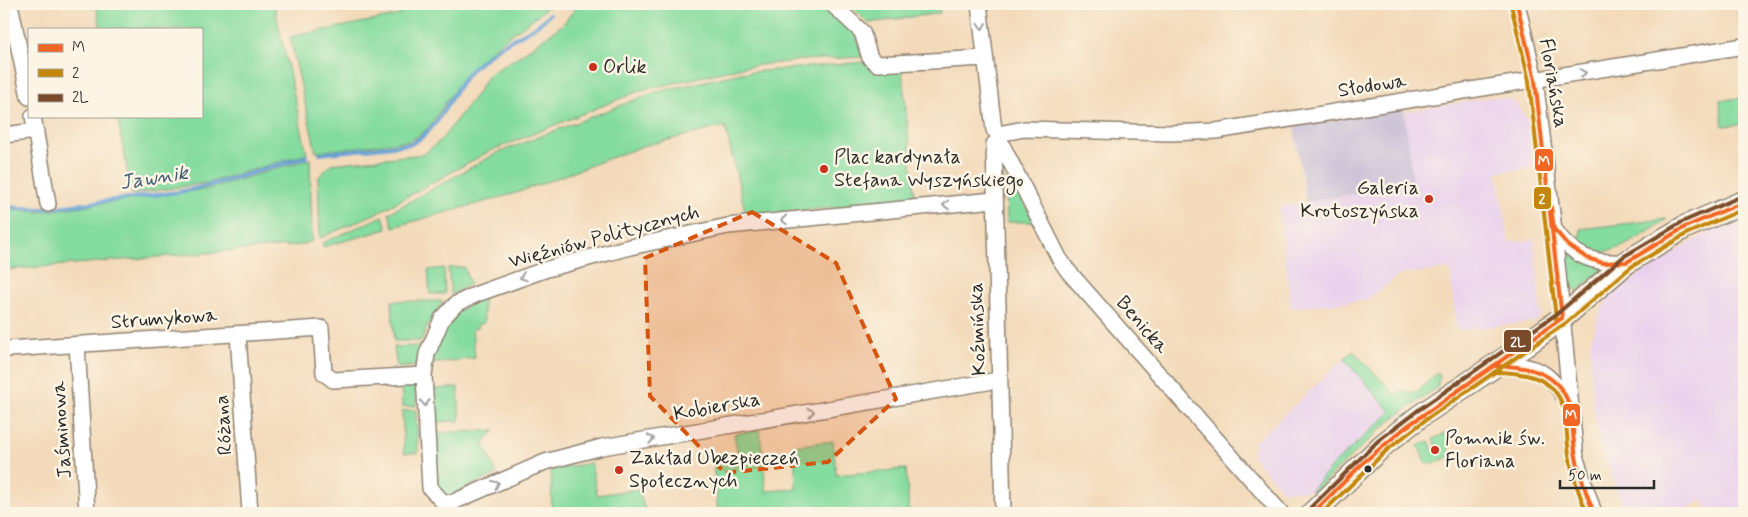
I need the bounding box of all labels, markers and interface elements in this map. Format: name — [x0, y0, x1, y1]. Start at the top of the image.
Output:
one-way arrow — [976, 22, 987, 30]
legend — [28, 28, 202, 118]
street label: Floriańska — [1532, 36, 1574, 130]
text: M — [72, 38, 85, 58]
place label: Orlik — [603, 54, 647, 81]
marker: Orlik — [587, 61, 599, 73]
text: 2 — [72, 64, 79, 84]
street label: Słodowa — [1336, 67, 1409, 105]
one-way arrow — [1579, 68, 1588, 78]
text: 2L — [72, 88, 89, 108]
place label: Plac kardynała Stefana Wyszyńskiego — [834, 144, 1024, 195]
line badge: M — [1534, 148, 1554, 172]
text: M — [1538, 152, 1550, 170]
water label: Jawnik — [118, 159, 191, 197]
marker: Plac kardynała Stefana Wyszyńskiego — [818, 163, 830, 175]
place label: Galeria Krotoszyńska — [1300, 175, 1419, 225]
line badge: 2 — [1533, 186, 1552, 210]
text: 2 — [1539, 190, 1546, 208]
marker: Galeria Krotoszyńska — [1423, 193, 1435, 205]
street label: Więźniów Politycznych — [506, 199, 702, 275]
one-way arrow — [941, 199, 949, 210]
one-way arrow — [780, 214, 788, 225]
one-way arrow — [520, 271, 528, 281]
street label: Koźmińska — [963, 282, 993, 376]
street label: Benicka — [1109, 290, 1175, 360]
street label: Strumykowa — [110, 302, 219, 336]
line badge: 2L — [1503, 329, 1532, 353]
text: 2L — [1510, 333, 1526, 351]
street label: Jaśminowa — [45, 379, 79, 480]
street label: Kobierska — [671, 386, 763, 428]
street label: Różana — [208, 394, 240, 456]
one-way arrow — [419, 399, 430, 407]
line badge: M — [1562, 403, 1581, 427]
text: M — [1565, 406, 1577, 424]
one-way arrow — [806, 407, 815, 417]
place label: Pomnik św. Floriana — [1445, 425, 1545, 475]
one-way arrow — [646, 434, 655, 444]
marker: Pomnik św. Floriana — [1429, 444, 1441, 456]
place label: Zakład Ubezpieczeń Społecznych — [629, 445, 799, 495]
scale bar — [1560, 457, 1654, 489]
marker: Zakład Ubezpieczeń Społecznych — [613, 464, 625, 476]
unlabelled marker — [1363, 464, 1373, 474]
text: 50 m — [1568, 466, 1602, 486]
one-way arrow — [491, 480, 500, 491]

